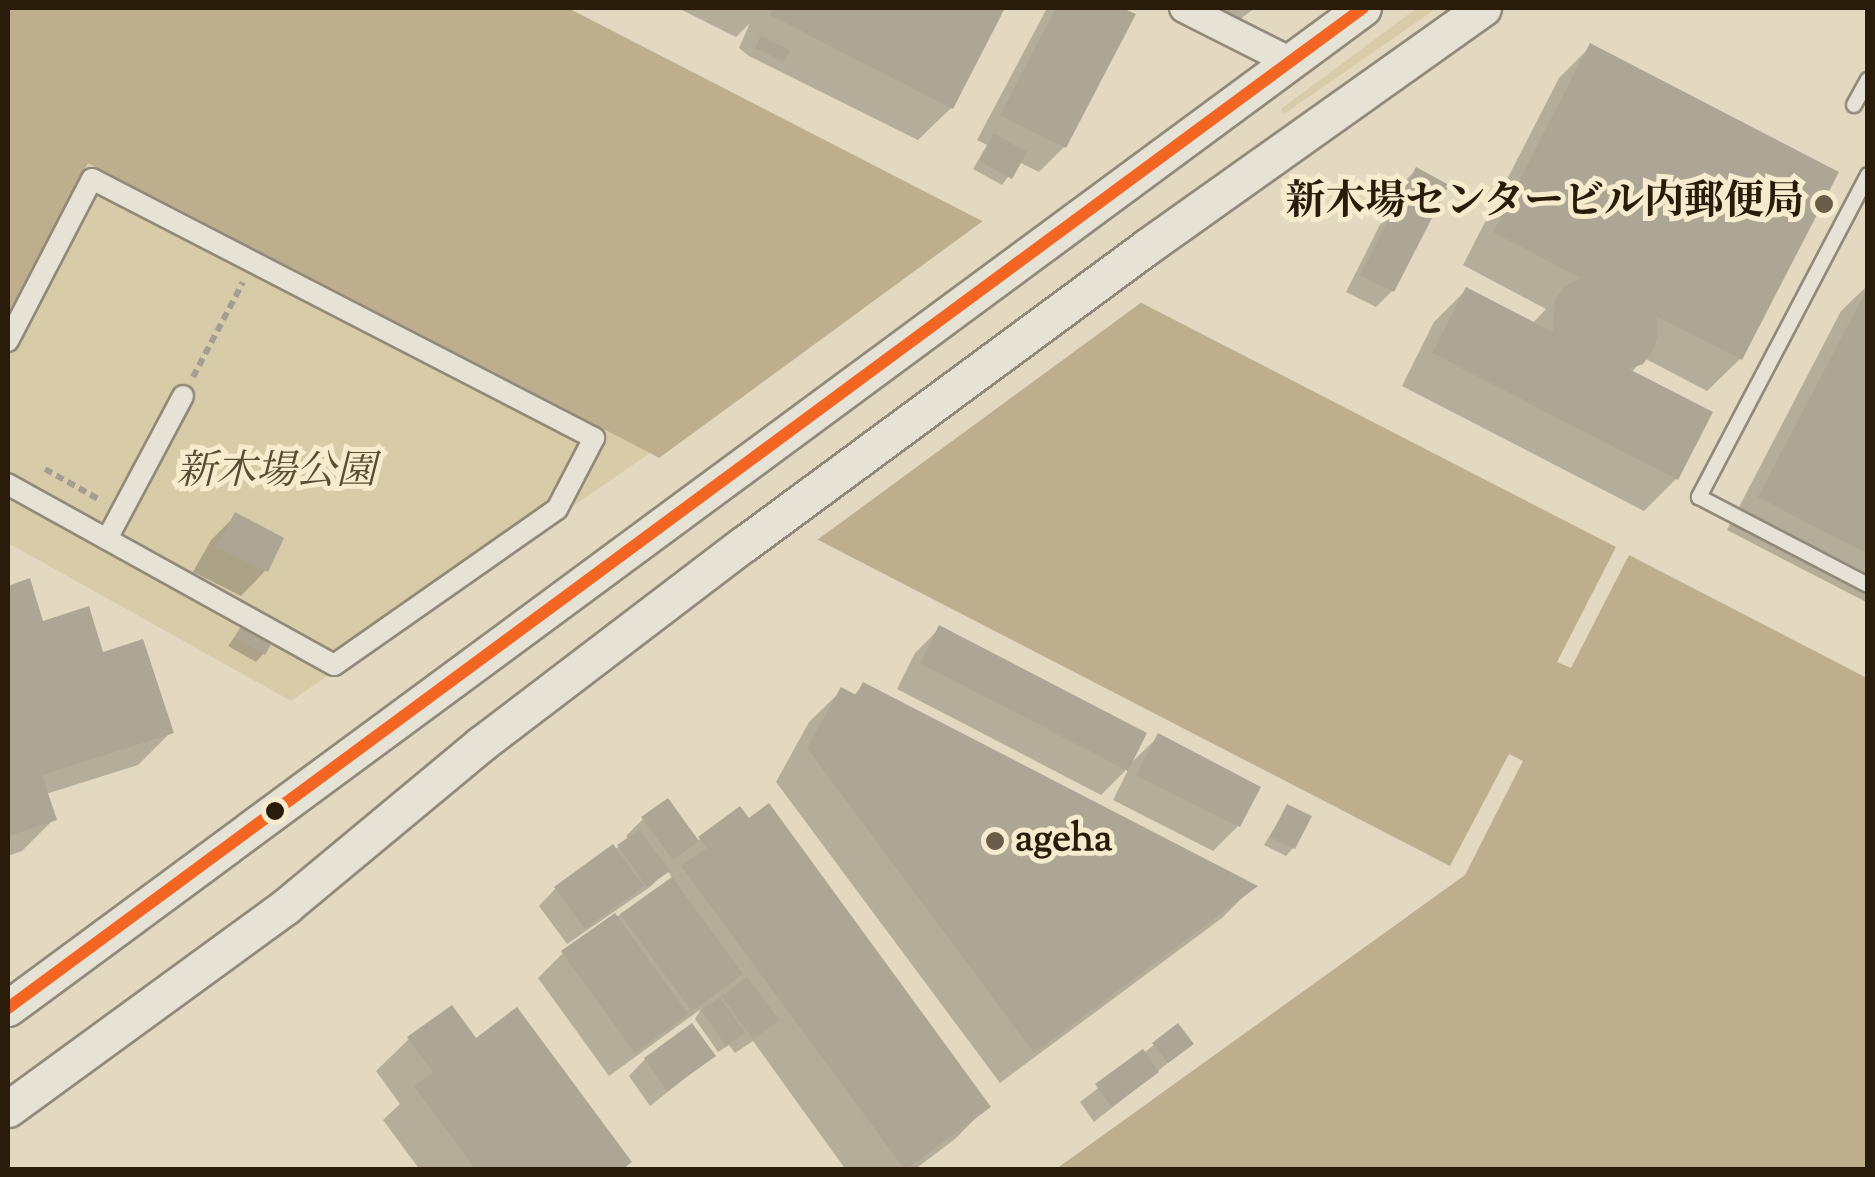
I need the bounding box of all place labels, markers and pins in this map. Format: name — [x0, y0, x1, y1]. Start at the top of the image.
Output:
place label: 新木場センタービル内郵便局 — [1284, 180, 1804, 228]
marker: 新木場センタービル内郵便局 — [1813, 193, 1835, 215]
unlabelled marker — [265, 801, 285, 821]
place label: ageha — [1015, 817, 1113, 865]
marker: ageha — [984, 830, 1006, 852]

